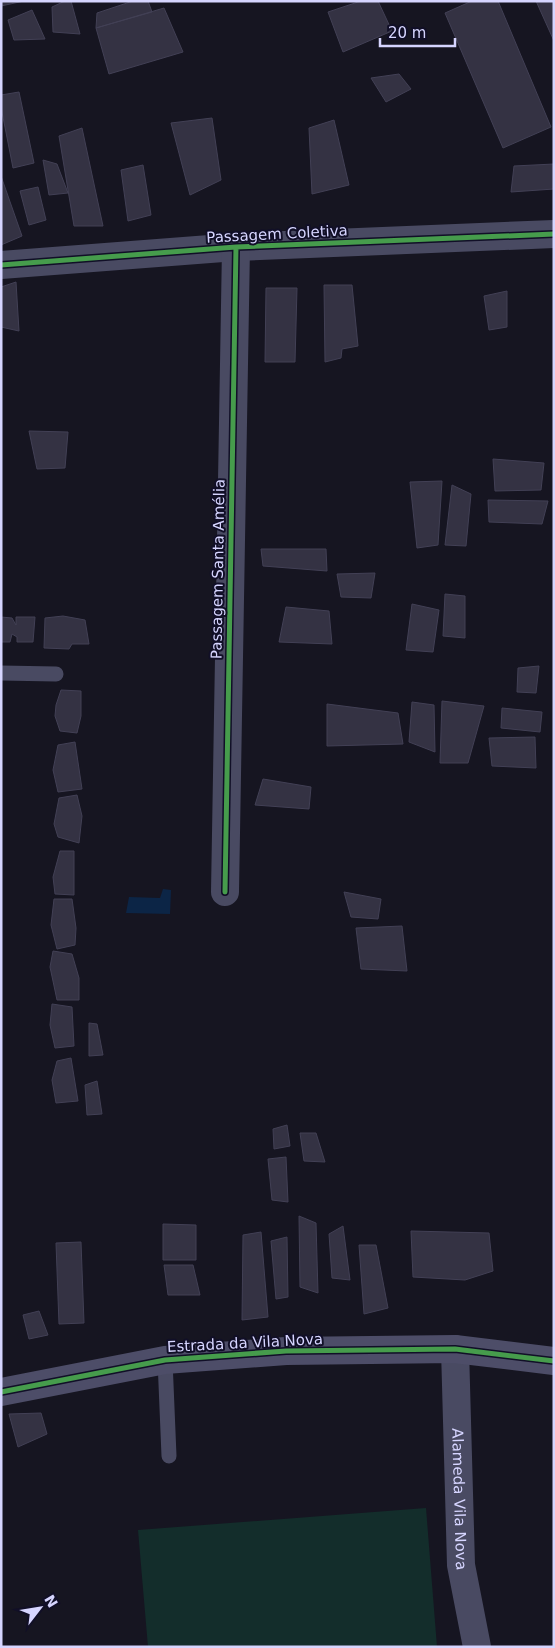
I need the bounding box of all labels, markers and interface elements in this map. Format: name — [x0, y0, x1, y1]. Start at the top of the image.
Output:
scale bar — [380, 15, 455, 47]
text: 20 m — [388, 24, 426, 42]
street label: Passagem Coletiva — [206, 221, 348, 247]
street label: Passagem Santa Amélia — [207, 479, 229, 659]
street label: Estrada da Vila Nova — [167, 1330, 323, 1356]
street label: Alameda Vila Nova — [448, 1428, 471, 1571]
north arrow — [15, 1583, 65, 1633]
text: N — [41, 1592, 61, 1610]

